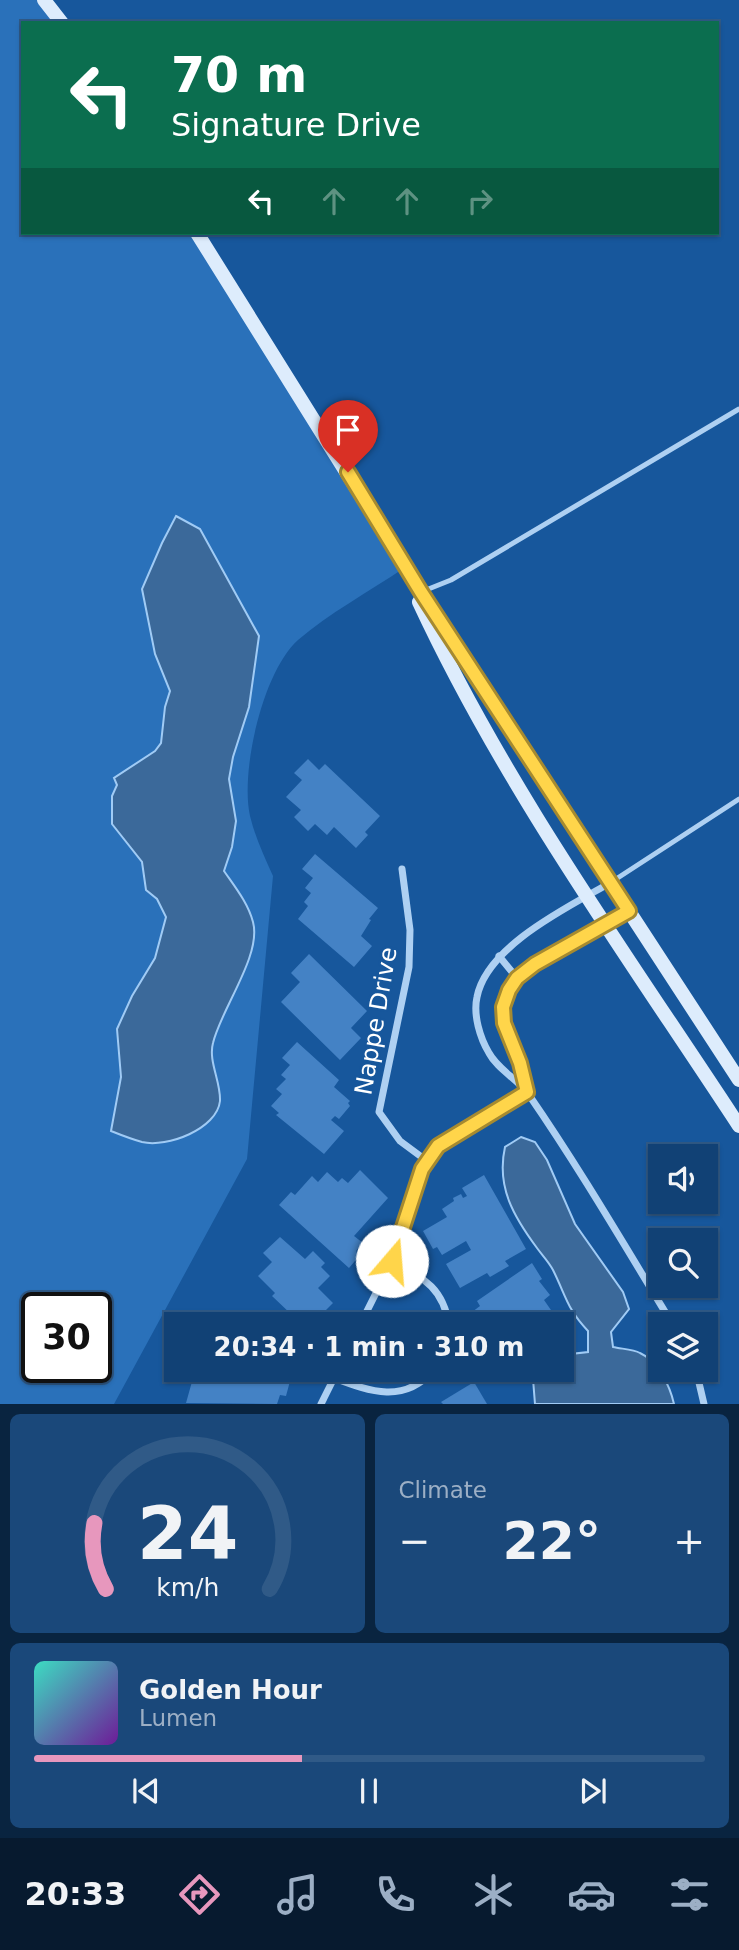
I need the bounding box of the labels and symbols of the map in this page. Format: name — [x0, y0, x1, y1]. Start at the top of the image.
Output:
pin — [318, 400, 378, 472]
street label: Nappe Drive — [349, 945, 403, 1097]
position arrow — [355, 1224, 429, 1298]
speed limit sign: 30 — [21, 1292, 112, 1383]

